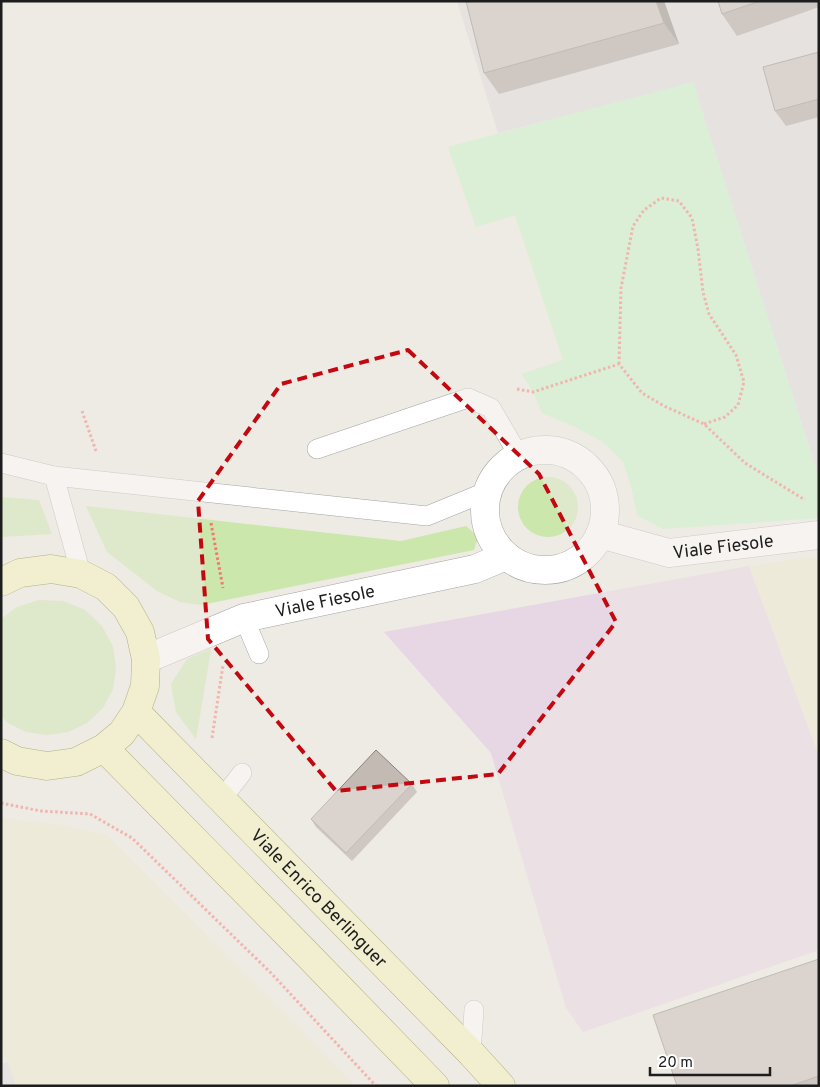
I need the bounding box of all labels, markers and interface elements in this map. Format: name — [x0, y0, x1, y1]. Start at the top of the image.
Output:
street label: Viale Fiesole — [672, 531, 775, 565]
street label: Viale Fiesole — [273, 581, 377, 624]
street label: Viale Enrico Berlinguer — [244, 825, 391, 974]
scale bar — [650, 1044, 770, 1076]
text: 20 m — [658, 1054, 693, 1073]

